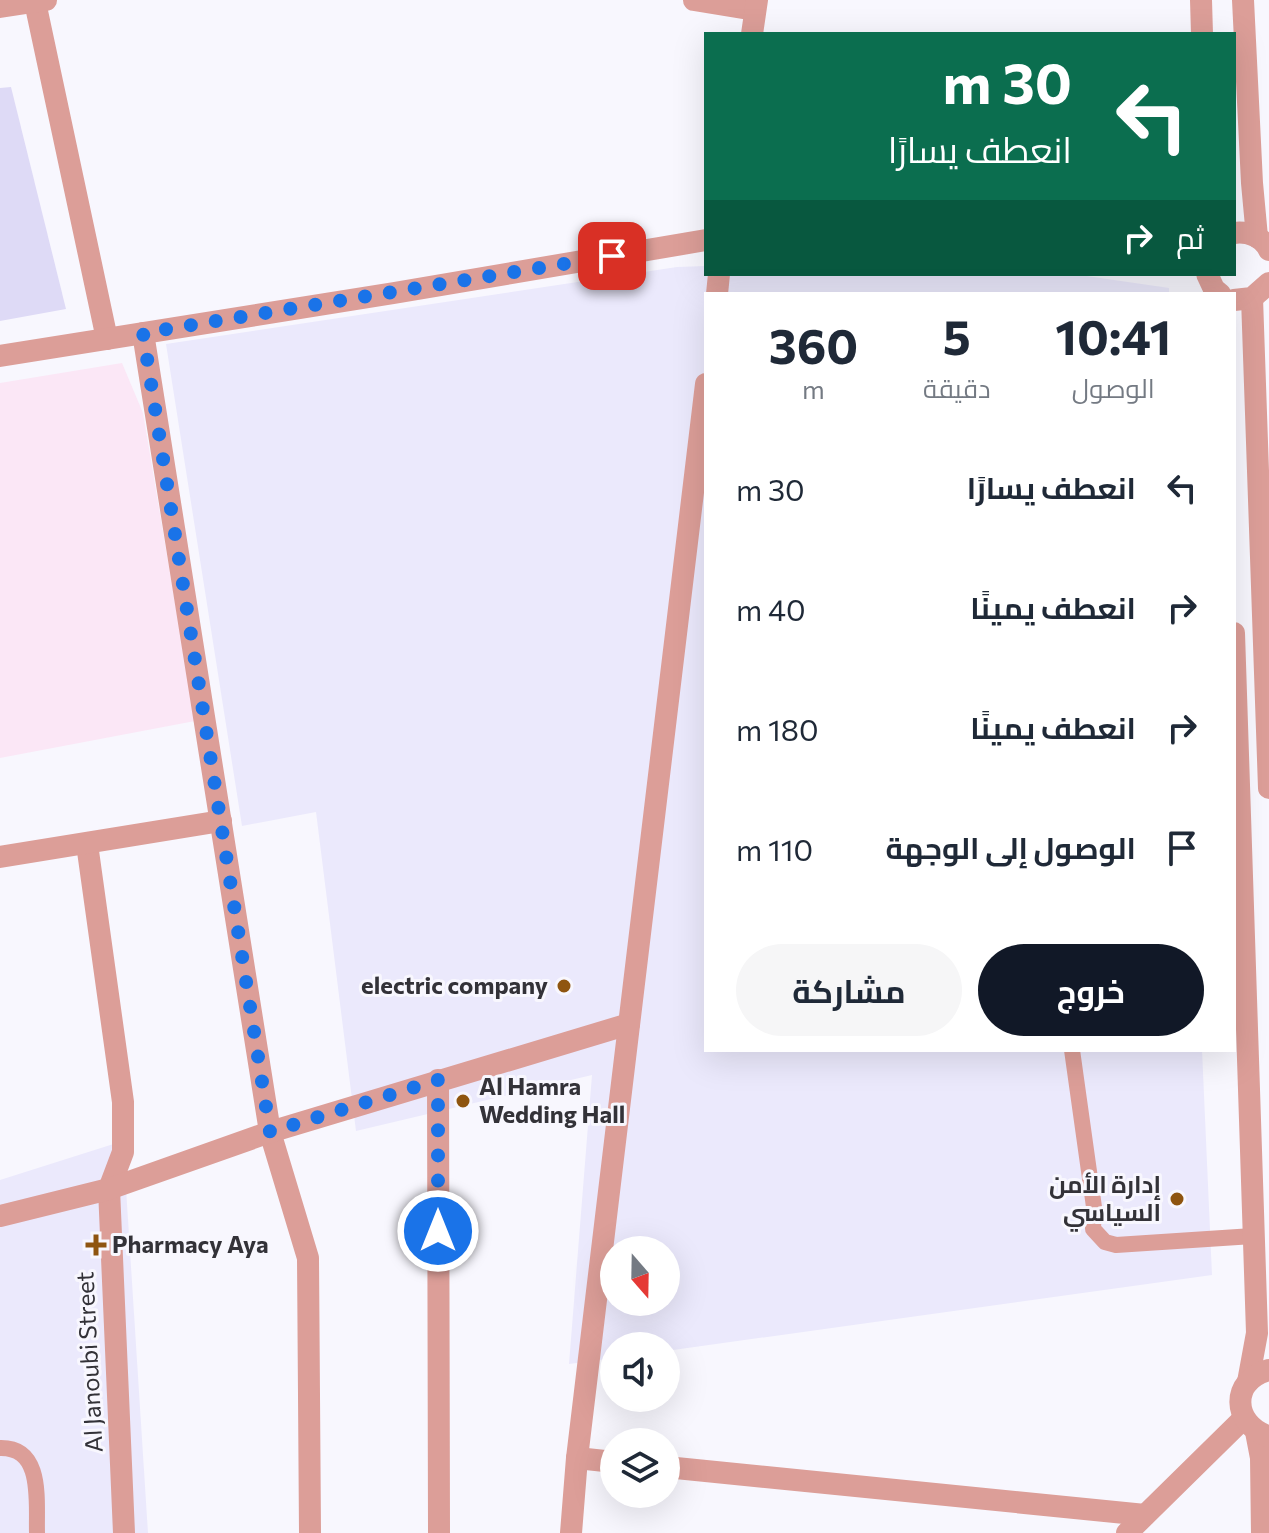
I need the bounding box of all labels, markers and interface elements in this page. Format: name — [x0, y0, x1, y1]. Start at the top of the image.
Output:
text: 30 m — [943, 47, 1072, 116]
icon: left — [1100, 64, 1204, 168]
text: انعطف يسارًا — [888, 126, 1072, 170]
icon: right — [1116, 216, 1160, 260]
text: ثم — [1176, 218, 1204, 255]
pin — [578, 222, 646, 290]
icon: arrive — [590, 234, 634, 278]
text: 5 — [943, 306, 971, 365]
text: 10:41 — [1055, 306, 1171, 365]
text: 360 — [769, 315, 858, 374]
text: دقيقة — [923, 372, 991, 403]
text: الوصول — [1072, 372, 1155, 403]
text: m — [802, 373, 825, 404]
icon: left — [1160, 466, 1204, 510]
text: انعطف يسارًا — [967, 468, 1136, 505]
text: 30 m — [736, 470, 805, 507]
icon: right — [1160, 586, 1204, 630]
text: انعطف يمينًا — [970, 588, 1136, 625]
text: 40 m — [736, 590, 806, 627]
icon: right — [1160, 706, 1204, 750]
text: انعطف يمينًا — [970, 708, 1136, 745]
text: 180 m — [736, 710, 819, 747]
icon: arrive — [1160, 826, 1204, 870]
text: الوصول إلى الوجهة — [886, 828, 1136, 865]
text: 110 m — [736, 830, 813, 867]
button: مشاركة — [736, 944, 962, 1036]
button: خروج — [978, 944, 1204, 1036]
place label: electric company — [361, 970, 548, 999]
marker: electric company — [555, 977, 573, 995]
place label: Al Hamra Wedding Hall — [479, 1071, 625, 1128]
marker: Al Hamra Wedding Hall — [454, 1092, 472, 1110]
place label: إدارة الأمن السياسي — [1049, 1169, 1161, 1232]
position arrow — [396, 1189, 480, 1273]
marker: إدارة الأمن السياسي — [1168, 1190, 1186, 1208]
place label: Pharmacy Aya — [112, 1229, 269, 1258]
marker: Pharmacy Aya — [87, 1236, 105, 1254]
north arrow — [600, 1236, 680, 1316]
map controls — [600, 1236, 680, 1508]
street label: Al Janoubi Street — [69, 1271, 108, 1453]
button: sound — [600, 1332, 680, 1412]
button: layers — [600, 1428, 680, 1508]

